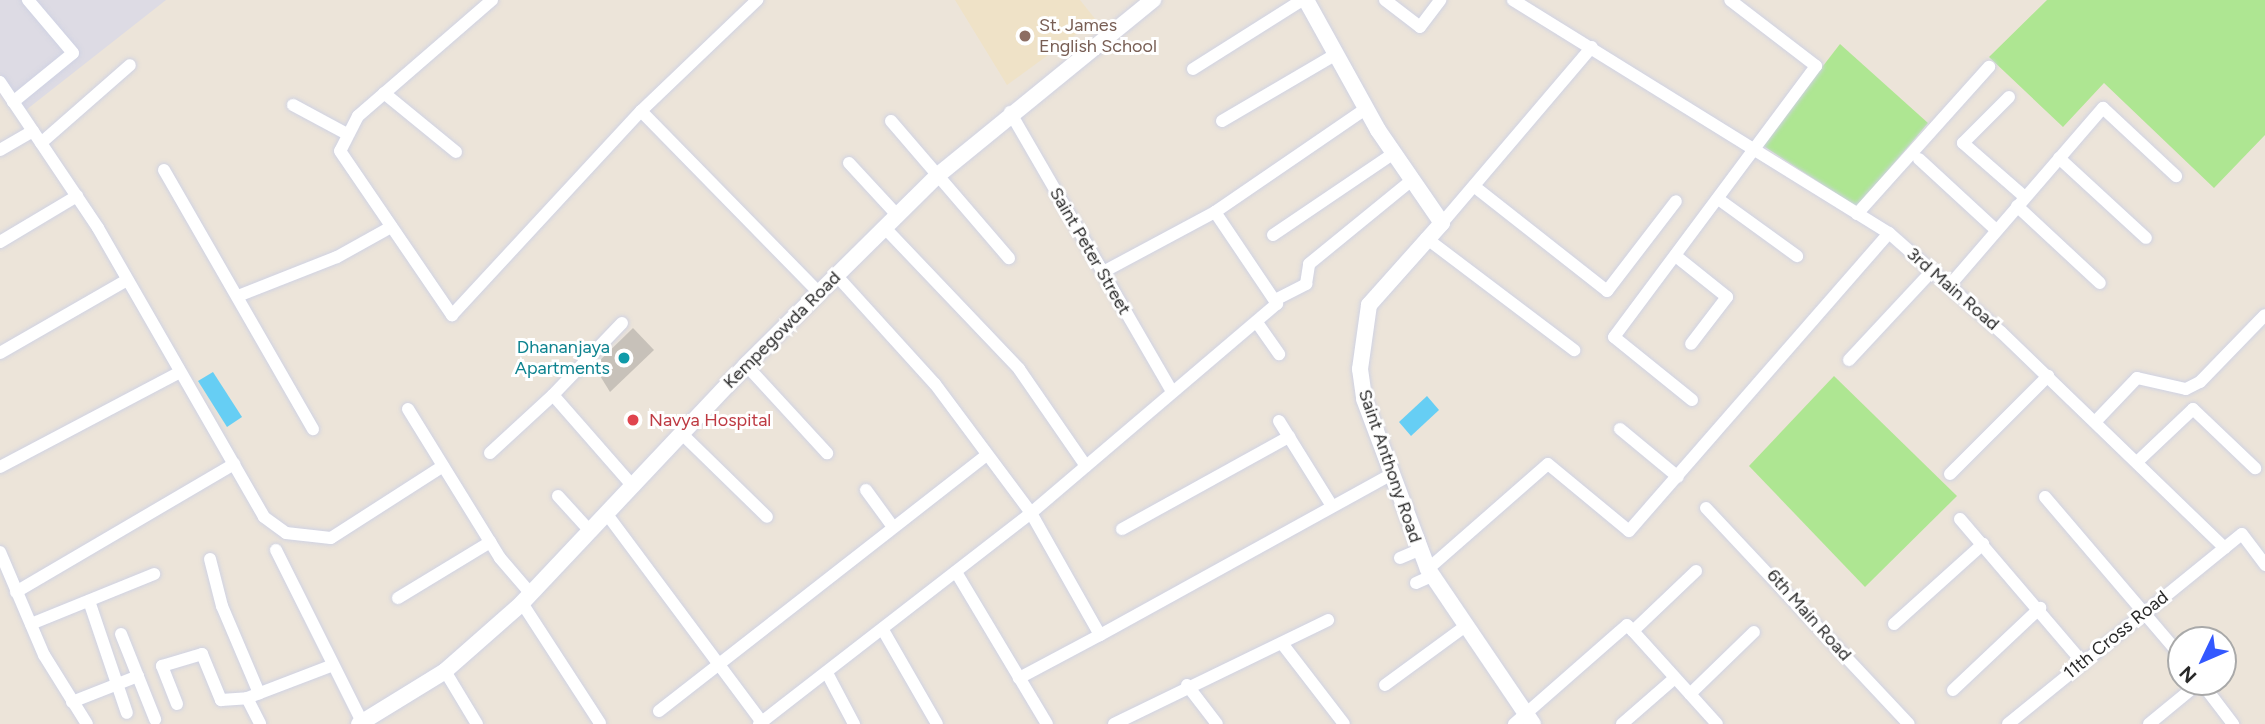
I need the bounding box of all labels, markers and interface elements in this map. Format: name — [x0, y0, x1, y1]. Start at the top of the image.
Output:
place label: St. James English School — [1039, 15, 1157, 58]
marker: St. James English School — [1017, 28, 1033, 44]
street label: Saint Peter Street — [1045, 184, 1135, 318]
street label: 3rd Main Road — [1902, 243, 2004, 335]
street label: Kempegowda Road — [719, 267, 845, 393]
place label: Dhananjaya Apartments — [515, 337, 610, 380]
marker: Dhananjaya Apartments — [616, 350, 632, 366]
street label: Saint Anthony Road — [1354, 387, 1426, 545]
place label: Navya Hospital — [649, 409, 771, 431]
marker: Navya Hospital — [623, 410, 643, 430]
street label: 6th Main Road — [1762, 565, 1856, 665]
street label: 11th Cross Road — [2059, 586, 2173, 684]
north arrow — [2167, 626, 2237, 696]
text: N — [2175, 661, 2201, 688]

